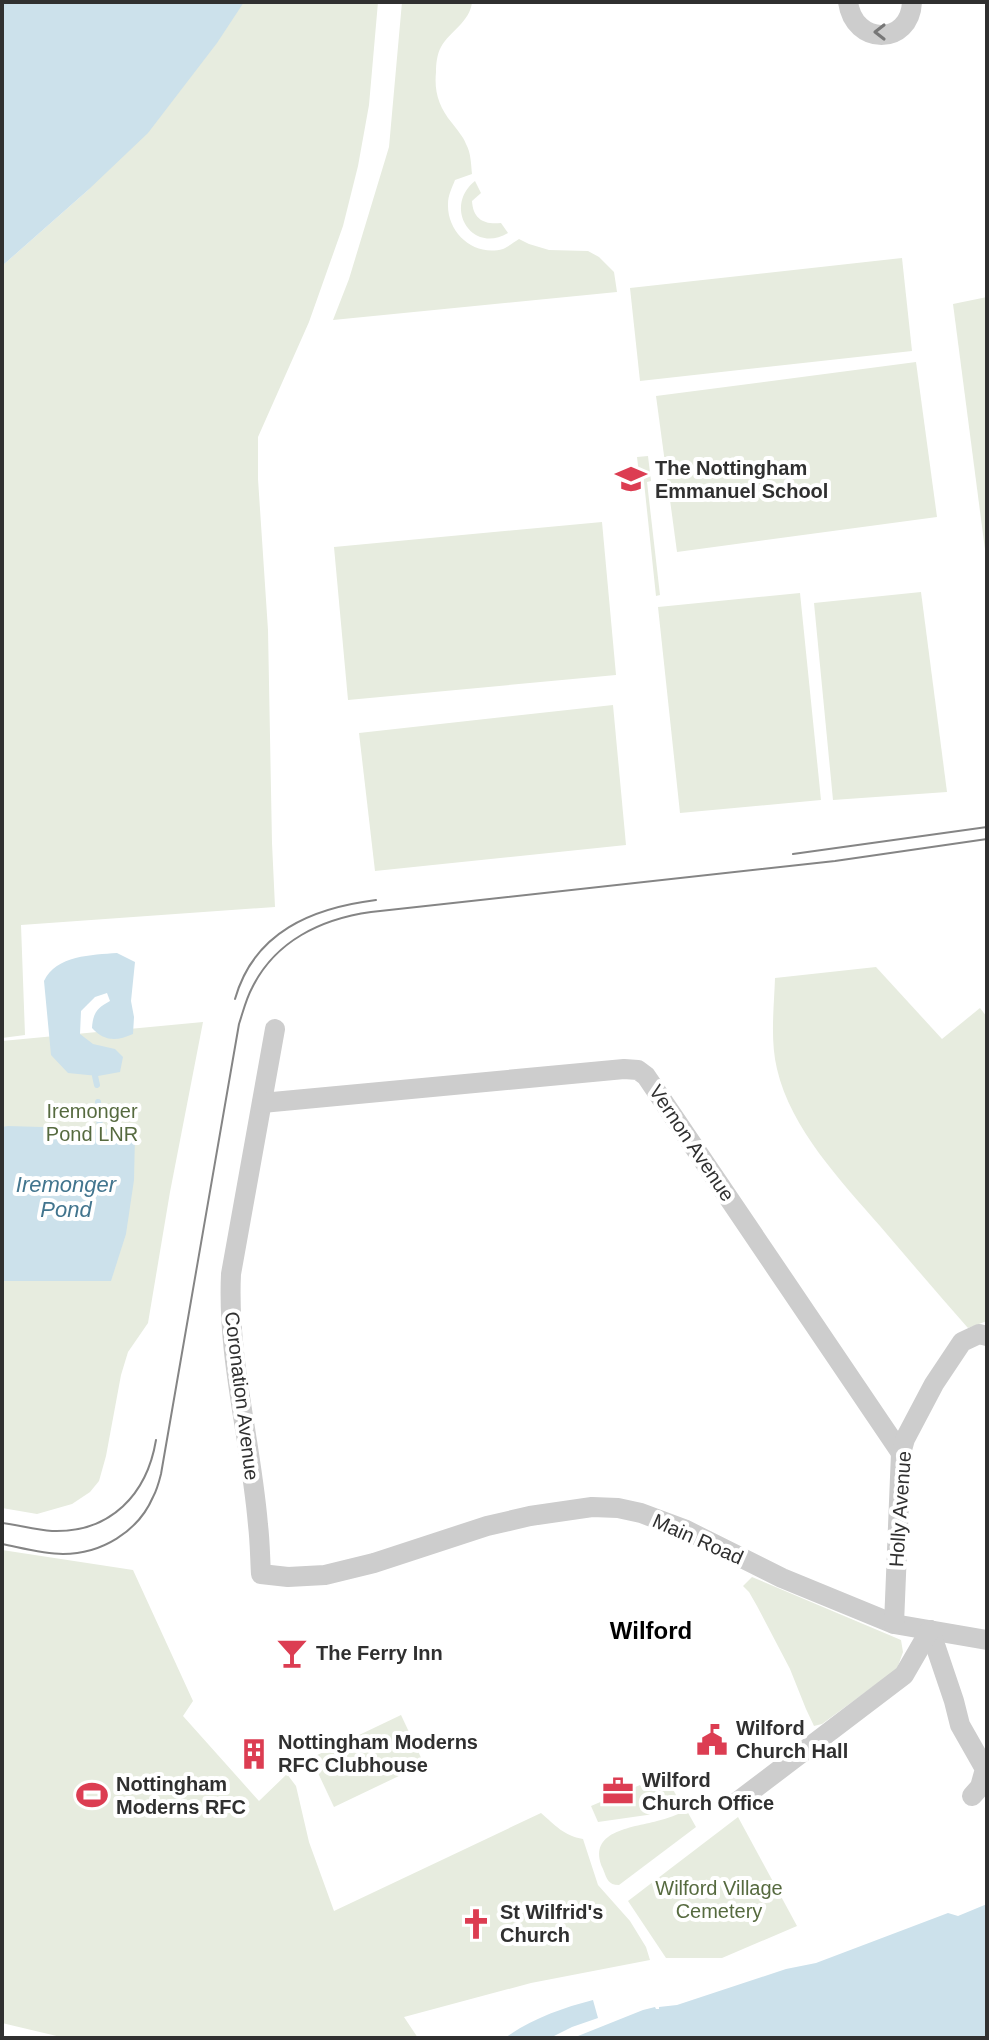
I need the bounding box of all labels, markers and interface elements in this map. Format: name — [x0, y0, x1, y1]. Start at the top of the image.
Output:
one-way arrow — [874, 23, 886, 41]
place label: The Nottingham Emmanuel School — [655, 457, 828, 502]
school or university icon: The Nottingham Emmanuel School — [614, 462, 648, 496]
street label: Vernon Avenue — [645, 1081, 739, 1205]
park label: Iremonger Pond LNR — [46, 1100, 138, 1145]
water label: Iremonger Pond — [16, 1172, 118, 1222]
street label: Coronation Avenue — [221, 1310, 263, 1482]
street label: Holly Avenue — [885, 1450, 915, 1568]
street label: Main Road — [649, 1509, 747, 1569]
district label: Wilford — [610, 1617, 692, 1644]
bar icon: The Ferry Inn — [275, 1636, 309, 1670]
place label: The Ferry Inn — [316, 1642, 443, 1664]
place label: Wilford Church Hall — [736, 1717, 848, 1762]
public building icon: Wilford Church Hall — [695, 1723, 729, 1757]
place label: Nottingham Moderns RFC Clubhouse — [278, 1731, 478, 1776]
building icon: Nottingham Moderns RFC Clubhouse — [237, 1737, 271, 1771]
place label: Wilford Church Office — [642, 1769, 774, 1814]
place label: Nottingham Moderns RFC — [116, 1773, 246, 1818]
office icon: Wilford Church Office — [601, 1774, 635, 1808]
sports icon: Nottingham Moderns RFC — [75, 1778, 109, 1812]
park label: Wilford Village Cemetery — [655, 1877, 783, 1922]
place label: St Wilfrid's Church — [500, 1901, 603, 1946]
church icon: St Wilfrid's Church — [459, 1907, 493, 1941]

